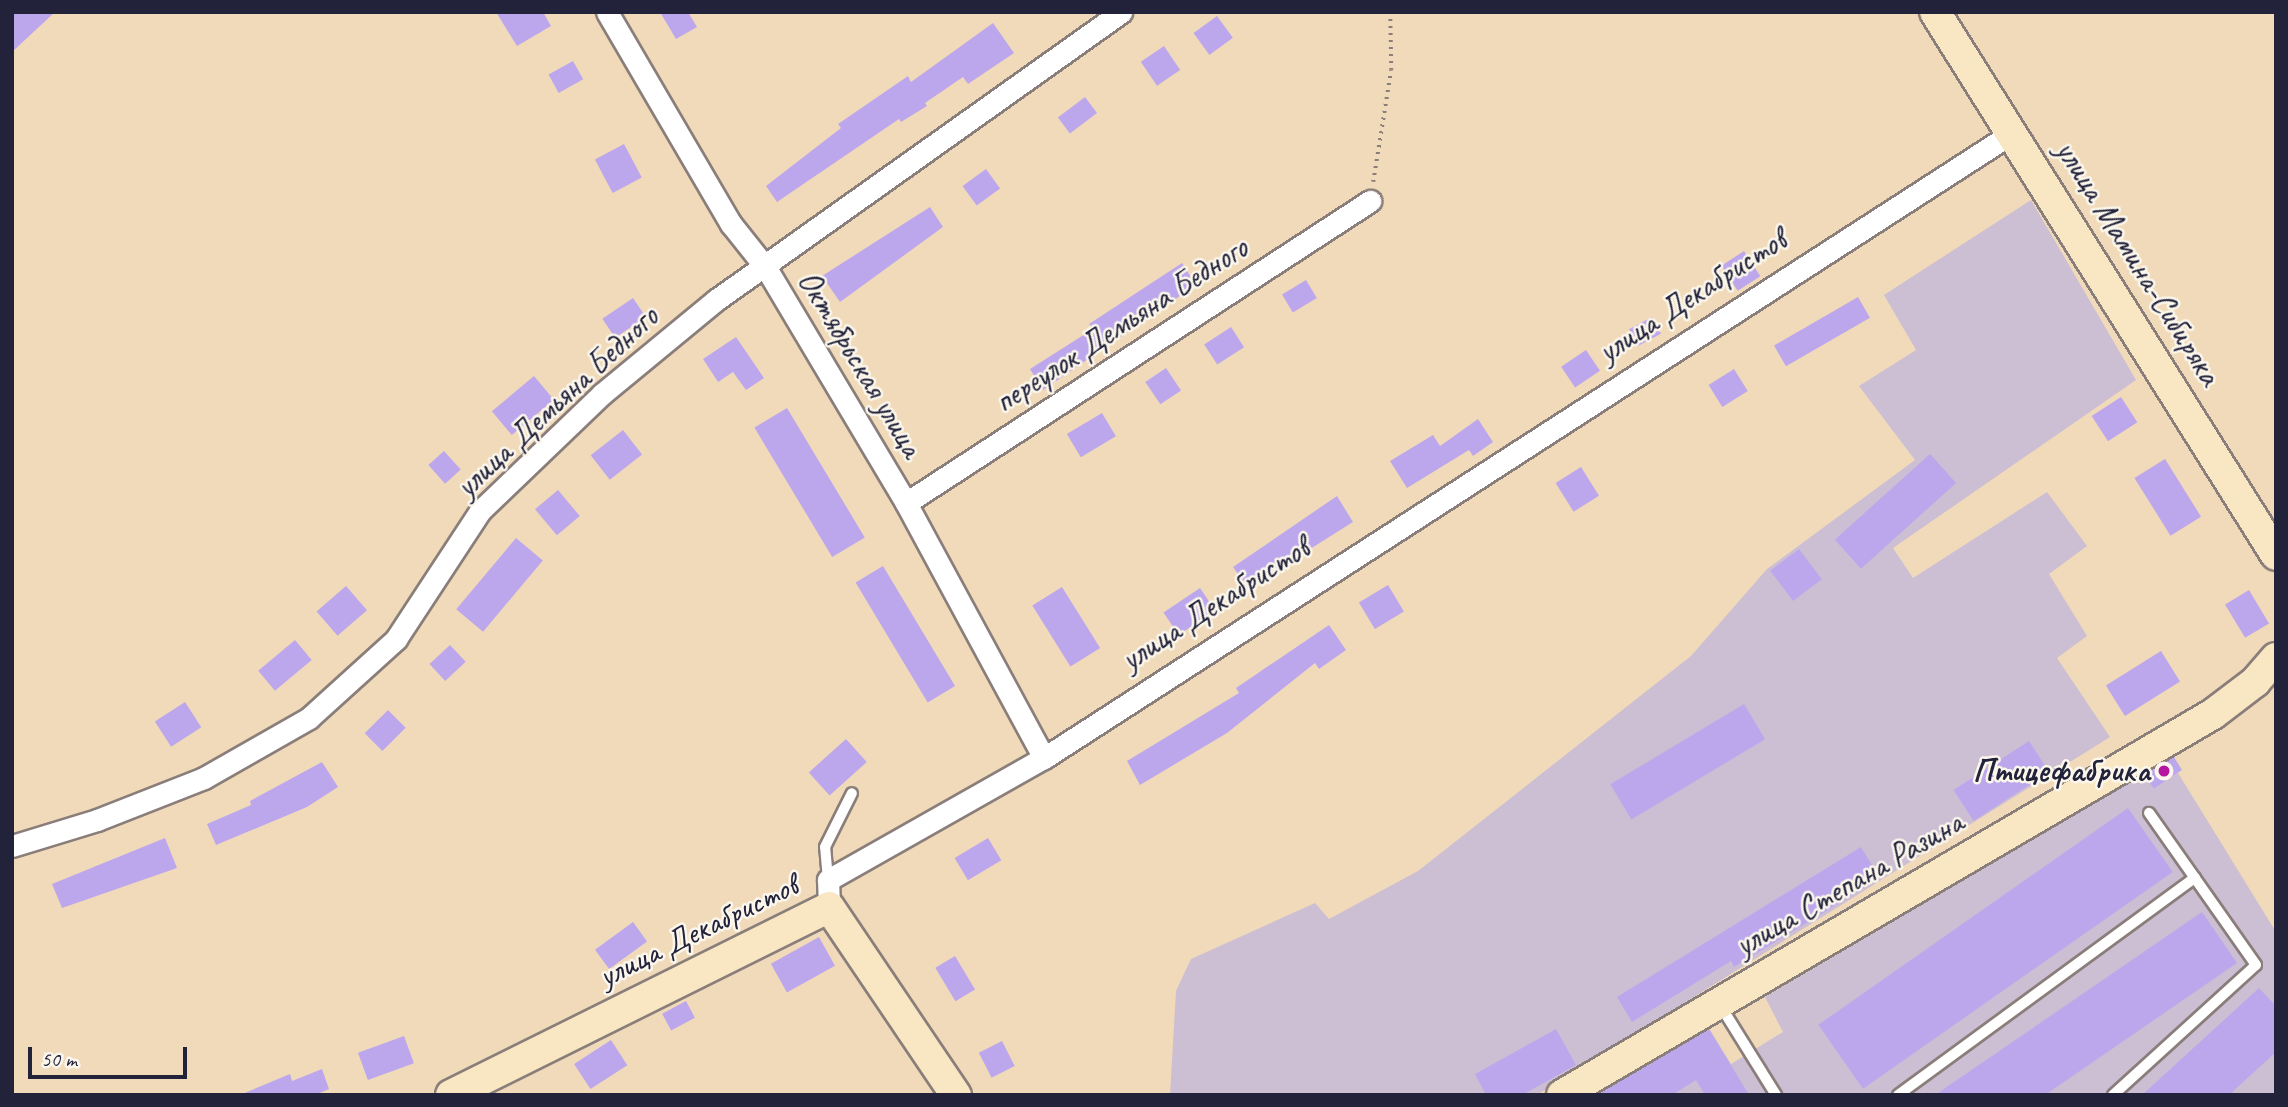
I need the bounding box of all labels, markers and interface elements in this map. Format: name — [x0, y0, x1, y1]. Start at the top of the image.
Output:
street label: улица Мамина-Сибиряка — [2047, 133, 2229, 393]
street label: улица Декабристов — [1590, 220, 1794, 372]
street label: переулок Демьяна Бедного — [989, 230, 1253, 420]
street label: Октябрьская улица — [788, 263, 932, 465]
street label: улица Демьяна Бедного — [448, 298, 666, 506]
street label: улица Декабристов — [1113, 528, 1317, 680]
place label: Птицефабрика — [1973, 751, 2150, 791]
marker: Птицефабрика — [2156, 763, 2172, 779]
street label: улица Степана Разина — [1728, 803, 1970, 965]
street label: улица Декабристов — [591, 865, 805, 997]
scale bar — [32, 1034, 191, 1078]
text: 50 m — [41, 1046, 77, 1072]

